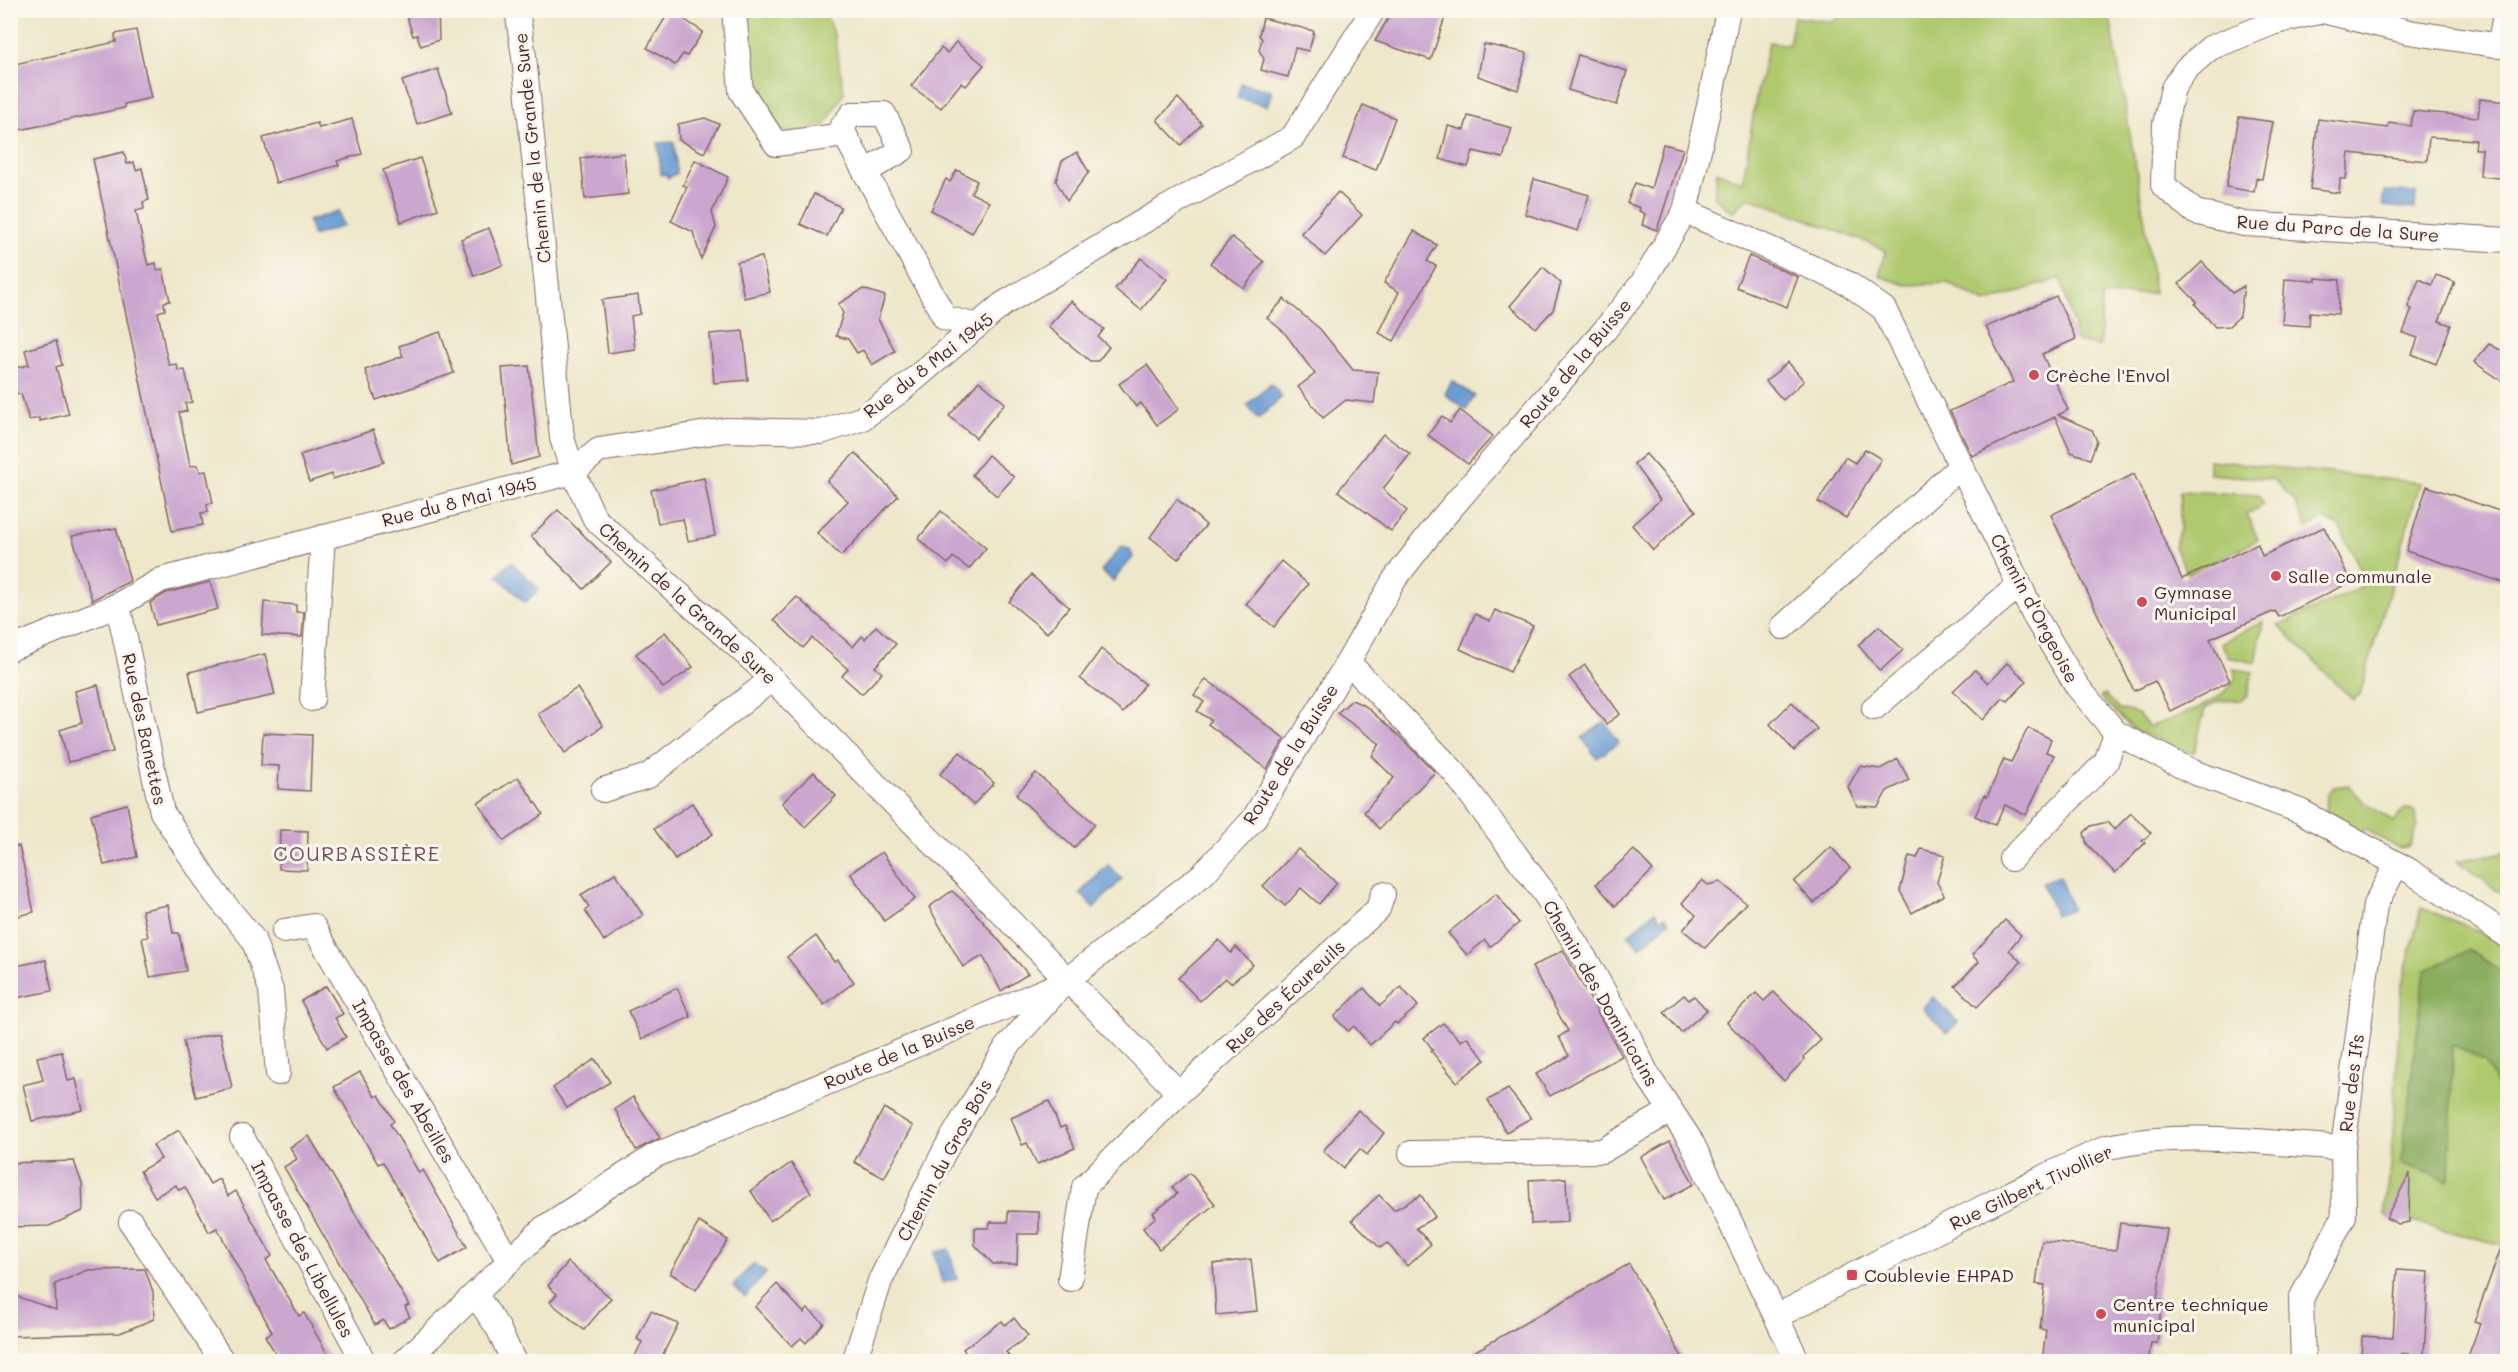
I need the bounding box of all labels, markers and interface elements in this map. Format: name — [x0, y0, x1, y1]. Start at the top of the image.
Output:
street label: Chemin de la Grande Sure — [508, 32, 556, 264]
street label: Rue du Parc de la Sure — [2236, 209, 2440, 247]
street label: Route de la Buisse — [1514, 293, 1636, 433]
street label: Rue du 8 Mai 1945 — [858, 307, 998, 423]
place label: Crèche l'Envol — [2046, 363, 2170, 387]
marker: Crèche l'Envol — [2027, 368, 2041, 382]
street label: Rue du 8 Mai 1945 — [379, 470, 539, 532]
street label: Chemin de la Grande Sure — [594, 517, 782, 689]
street label: Chemin d'Orgeoise — [1985, 529, 2085, 687]
place label: Salle communale — [2288, 564, 2432, 588]
marker: Salle communale — [2269, 569, 2283, 583]
place label: Gymnase Municipal — [2154, 580, 2237, 625]
marker: Gymnase Municipal — [2135, 595, 2149, 609]
street label: Rue des Banettes — [117, 651, 173, 807]
street label: Route de la Buisse — [1237, 679, 1343, 829]
district label: COURBASSIÈRE — [273, 840, 441, 866]
street label: Chemin des Dominicains — [1538, 896, 1664, 1090]
street label: Rue des Écureuils — [1220, 934, 1350, 1058]
street label: Impasse des Abeilles — [347, 995, 461, 1167]
street label: Route de la Buisse — [820, 1009, 978, 1095]
street label: Rue des Ifs — [2333, 1032, 2369, 1134]
street label: Chemin du Gros Bois — [891, 1075, 997, 1245]
street label: Rue Gilbert Tivollier — [1946, 1139, 2116, 1235]
street label: Impasse des Libellules — [246, 1156, 360, 1342]
place label: Coublevie EHPAD — [1864, 1263, 2014, 1287]
marker: Coublevie EHPAD — [1845, 1268, 1859, 1282]
place label: Centre technique municipal — [2113, 1292, 2269, 1337]
marker: Centre technique municipal — [2094, 1307, 2108, 1321]

